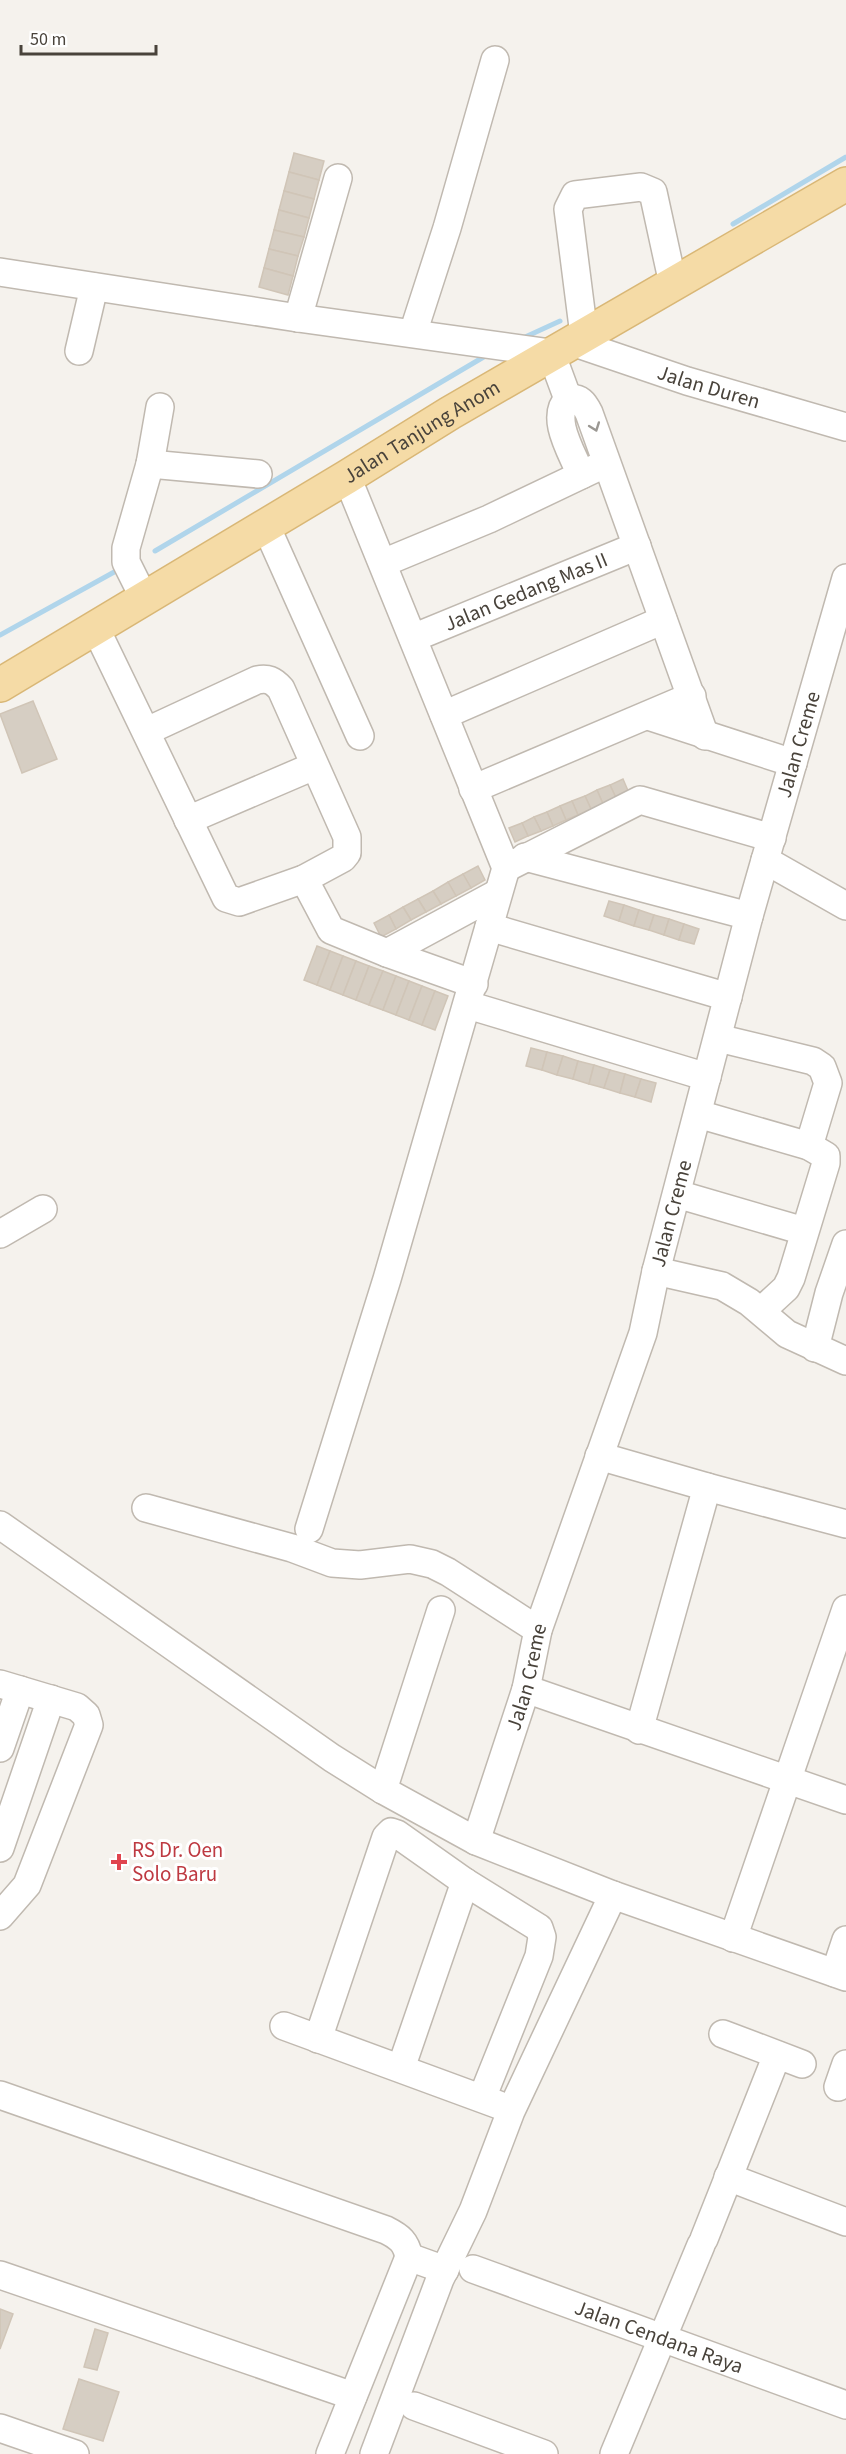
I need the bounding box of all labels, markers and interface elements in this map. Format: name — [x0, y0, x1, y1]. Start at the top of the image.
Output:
scale bar — [21, 18, 156, 56]
text: 50 m — [30, 27, 66, 52]
street label: Jalan Duren — [654, 357, 764, 416]
street label: Jalan Tanjung Anom — [337, 372, 506, 491]
one-way arrow — [587, 421, 600, 432]
street label: Jalan Gedang Mas II — [440, 545, 612, 639]
street label: Jalan Creme — [769, 688, 828, 801]
street label: Jalan Creme — [643, 1157, 699, 1270]
street label: Jalan Creme — [498, 1619, 554, 1734]
place label: RS Dr. Oen Solo Baru — [132, 1835, 223, 1889]
marker: RS Dr. Oen Solo Baru — [110, 1853, 128, 1871]
street label: Jalan Cendana Raya — [571, 2292, 747, 2381]

